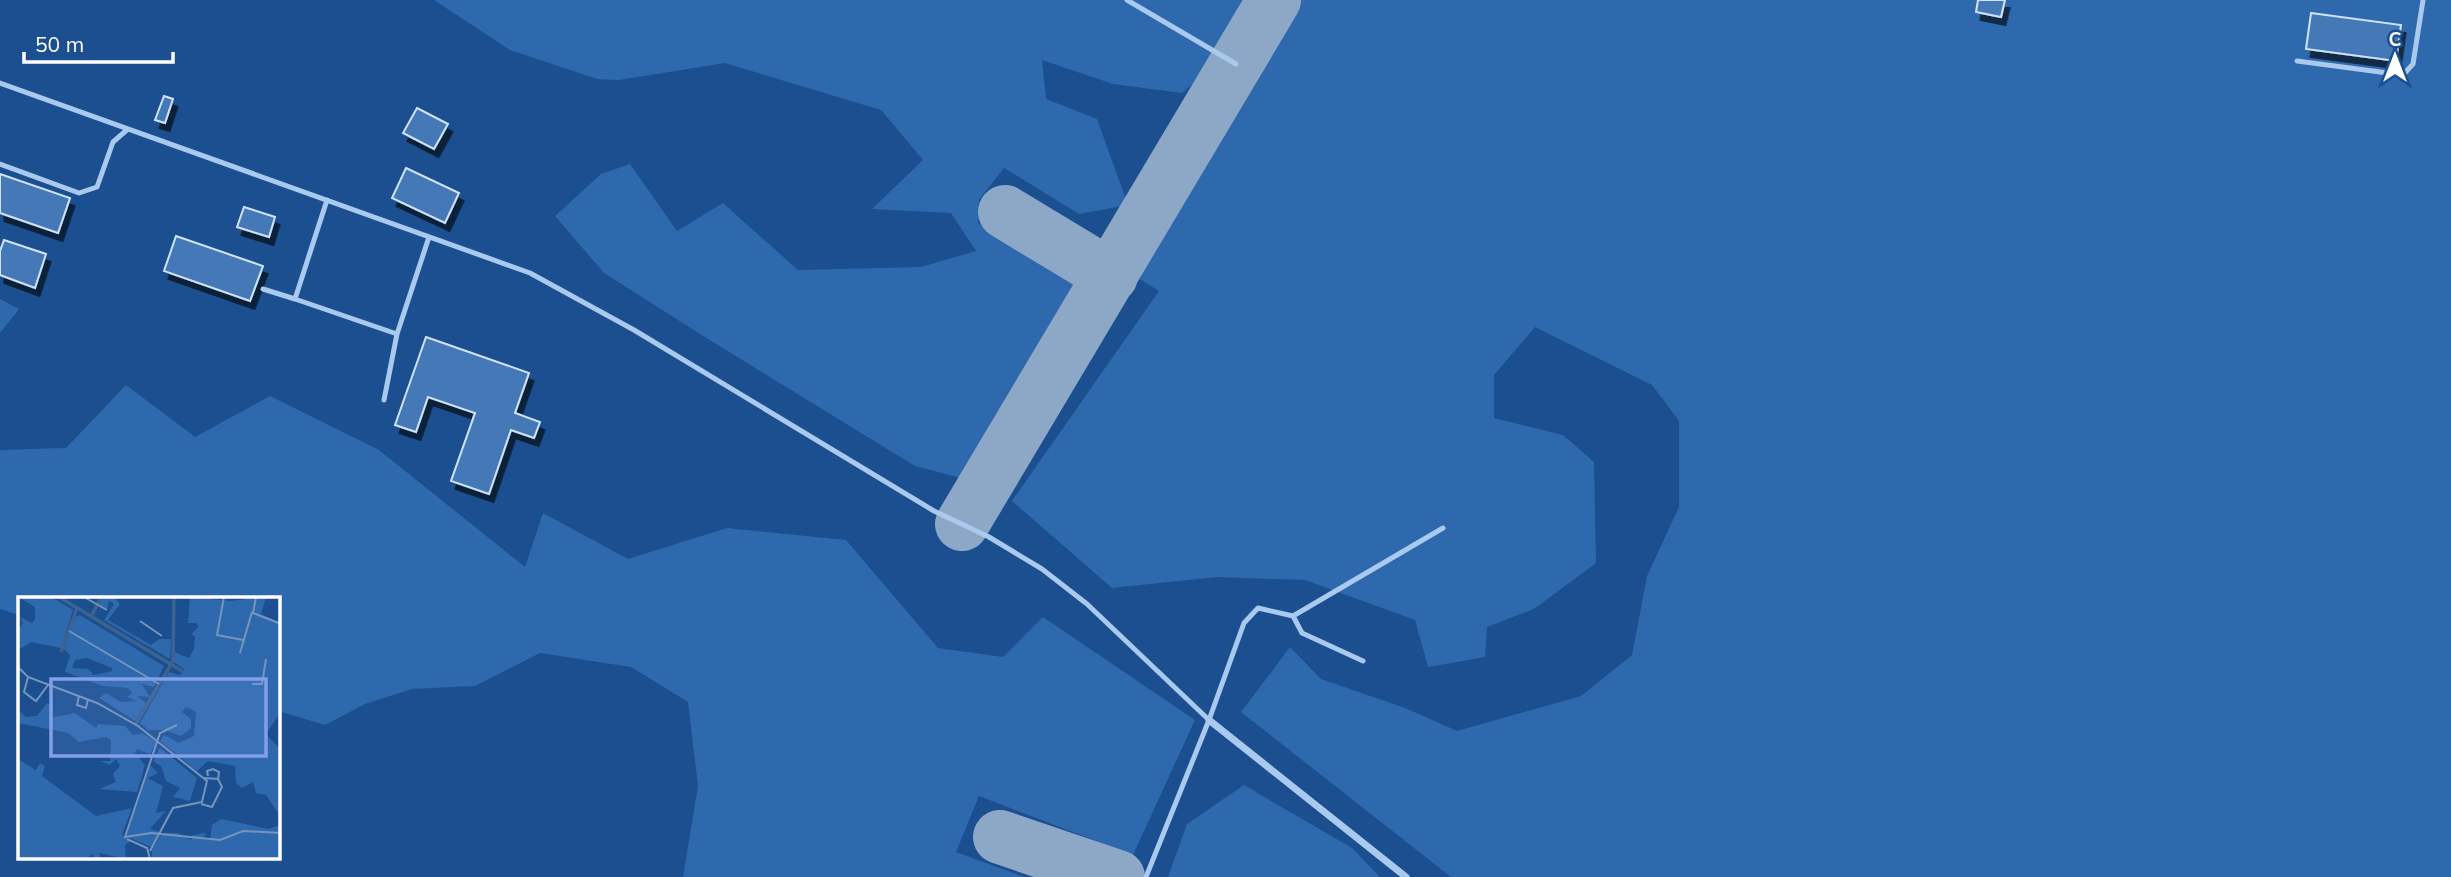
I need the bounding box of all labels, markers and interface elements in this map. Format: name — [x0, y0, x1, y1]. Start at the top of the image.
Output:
scale bar — [24, 21, 173, 65]
north arrow — [2360, 21, 2430, 91]
text: С — [2388, 27, 2402, 51]
text: 50 m — [35, 31, 84, 57]
inset map — [18, 597, 280, 860]

